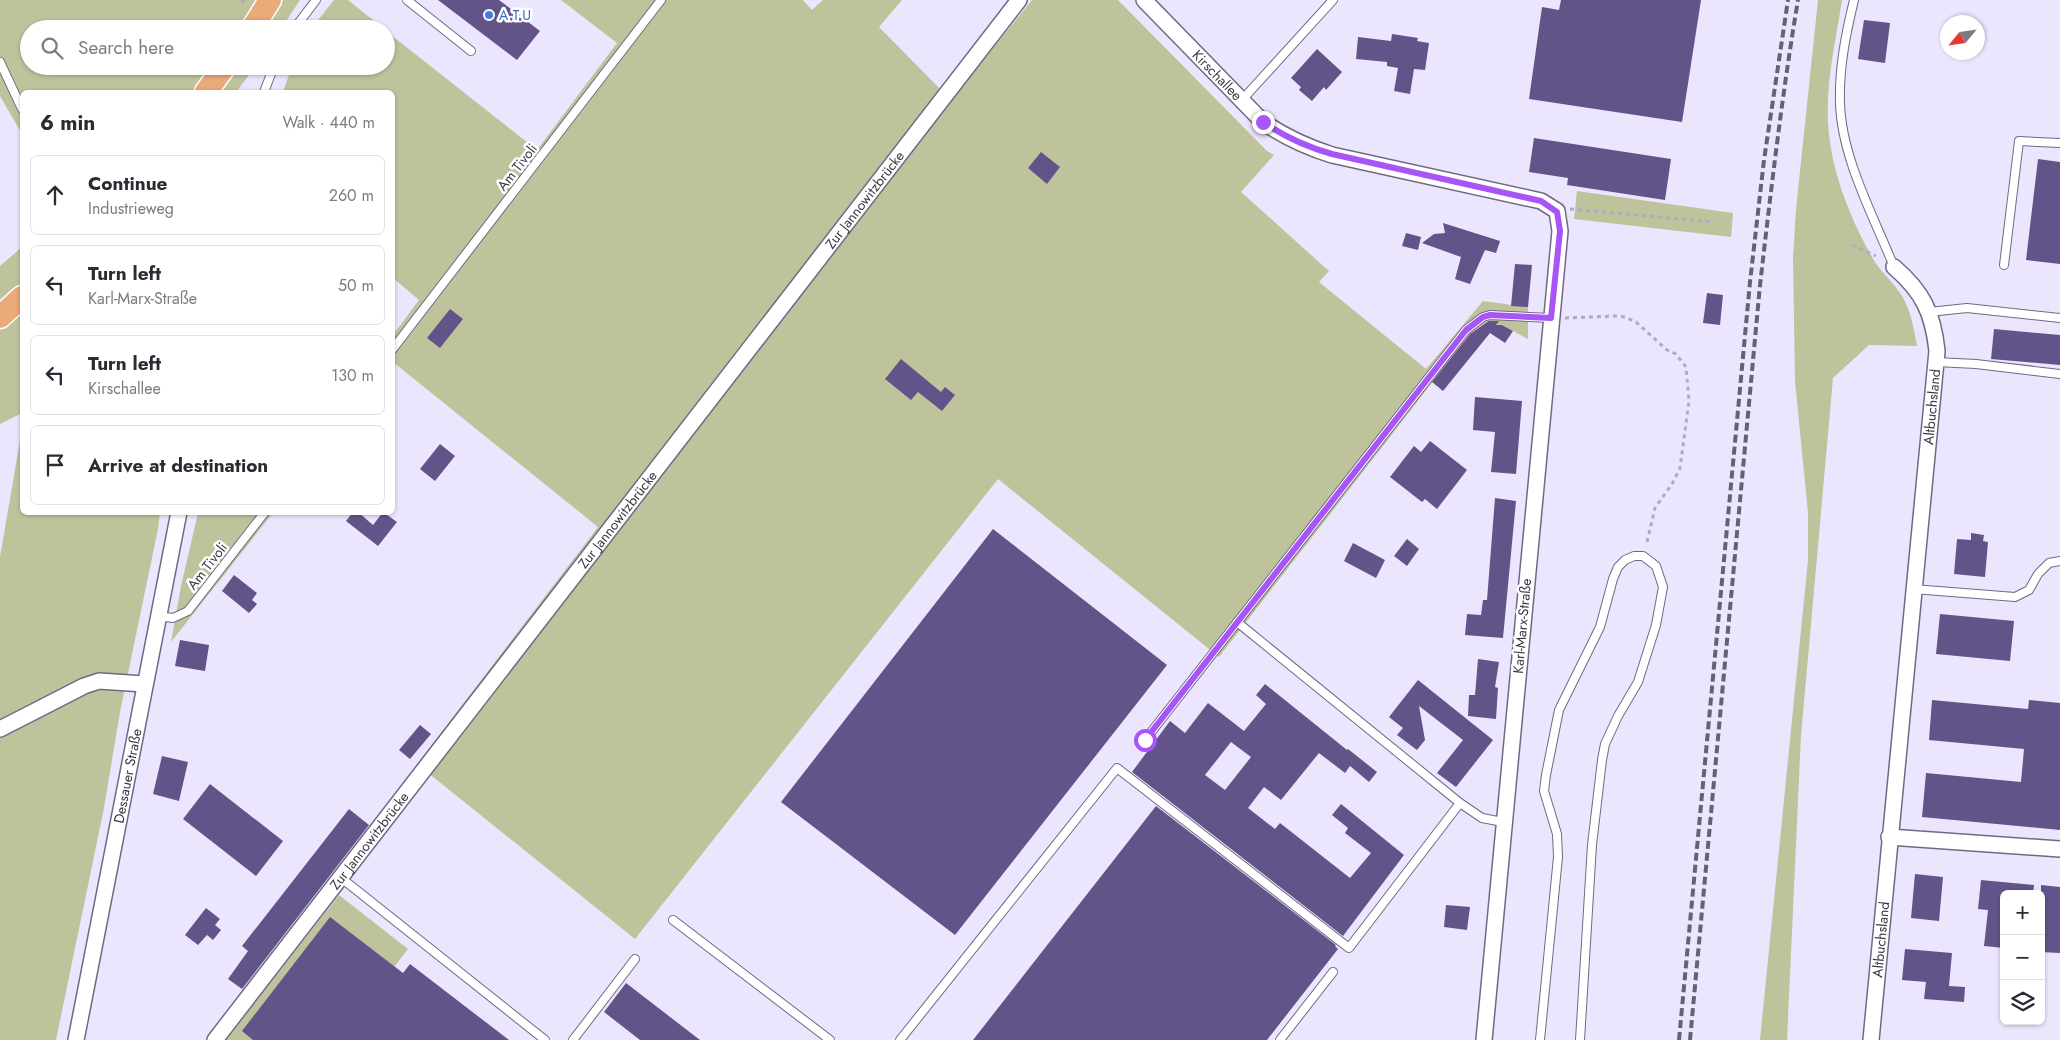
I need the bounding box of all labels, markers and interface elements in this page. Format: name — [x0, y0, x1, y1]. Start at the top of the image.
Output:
place label: A.T.U — [499, 5, 531, 25]
marker: A.T.U — [483, 9, 495, 21]
north arrow — [1940, 15, 1985, 60]
search box — [20, 20, 395, 75]
icon: search — [38, 34, 66, 62]
text: Search here — [78, 34, 174, 61]
street label: Kirschallee — [1188, 45, 1247, 105]
text: 6 min — [40, 108, 95, 138]
text: Walk · 440 m — [282, 111, 375, 134]
route end — [1252, 111, 1275, 134]
street label: Am Tivoli — [492, 139, 542, 195]
street label: Zur Jannowitzbrücke — [820, 147, 909, 253]
text: Continue — [88, 170, 167, 197]
icon: ahead — [41, 181, 69, 209]
text: 260 m — [329, 184, 374, 207]
text: Industrieweg — [88, 197, 174, 220]
text: Turn left — [88, 260, 161, 287]
icon: left — [41, 271, 69, 299]
text: 50 m — [338, 274, 374, 297]
text: Karl-Marx-Straße — [88, 287, 197, 310]
text: Turn left — [88, 350, 161, 377]
icon: left — [41, 361, 69, 389]
text: 130 m — [331, 364, 374, 387]
street label: Altbuchsland — [1918, 368, 1945, 446]
text: Kirschallee — [88, 377, 161, 400]
icon: arrive — [41, 451, 69, 479]
text: Arrive at destination — [88, 452, 268, 479]
street label: Zur Jannowitzbrücke — [573, 466, 662, 573]
street label: Am Tivoli — [182, 538, 232, 594]
street label: Karl-Marx-Straße — [1508, 578, 1536, 674]
street label: Dessauer Straße — [108, 727, 147, 825]
route start — [1134, 729, 1157, 752]
street label: Zur Jannowitzbrücke — [325, 787, 413, 894]
map controls — [2000, 890, 2045, 1025]
button: + — [2000, 890, 2045, 935]
street label: Altbuchsland — [1867, 901, 1894, 978]
button: − — [2000, 935, 2045, 980]
button: layers — [2000, 980, 2045, 1025]

